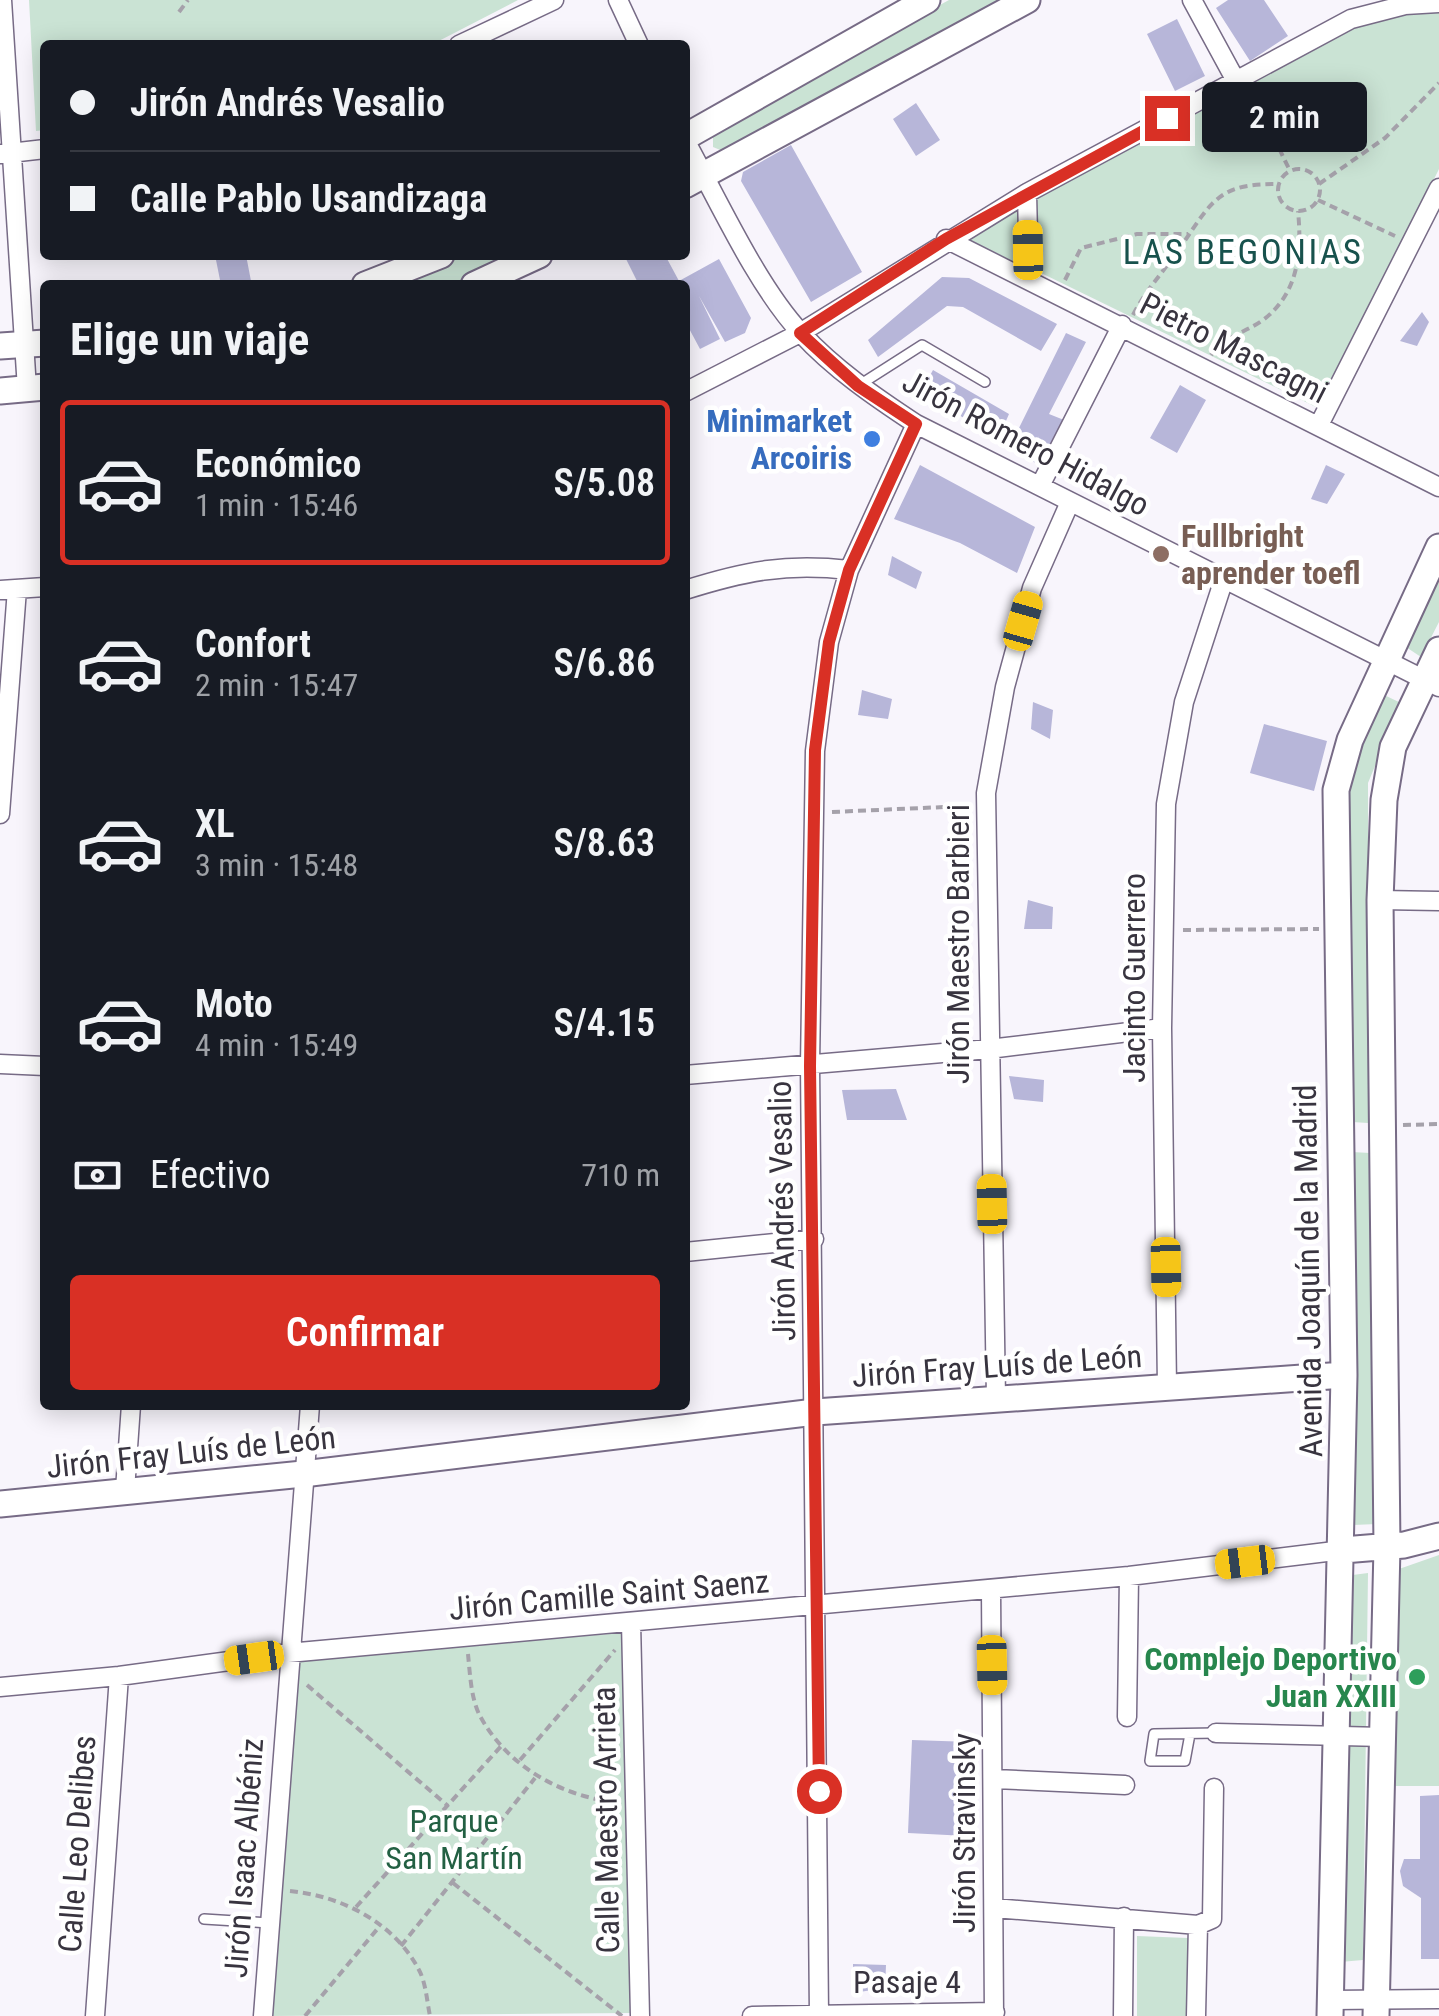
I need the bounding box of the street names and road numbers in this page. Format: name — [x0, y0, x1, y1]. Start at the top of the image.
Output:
street label: Pietro Mascagni — [1134, 284, 1334, 412]
street label: Jirón Romero Hidalgo — [896, 362, 1156, 524]
street label: Jirón Maestro Barbieri — [939, 804, 977, 1084]
street label: Jacinto Guerrero — [1115, 873, 1153, 1083]
street label: Jirón Andrés Vesalio — [761, 1081, 803, 1341]
street label: Avenida Joaquín de la Madrid — [1286, 1084, 1330, 1458]
street label: Jirón Fray Luís de León — [851, 1337, 1143, 1395]
street label: Jirón Fray Luís de León — [45, 1418, 337, 1486]
street label: Jirón Camille Saint Saenz — [447, 1562, 771, 1628]
street label: Calle Maestro Arrieta — [585, 1686, 627, 1954]
street label: Jirón Stravinsky — [945, 1733, 983, 1933]
street label: Calle Leo Delibes — [50, 1734, 104, 1954]
street label: Jirón Isaac Albéniz — [217, 1737, 271, 1979]
street label: Pasaje 4 — [853, 1963, 961, 2001]

